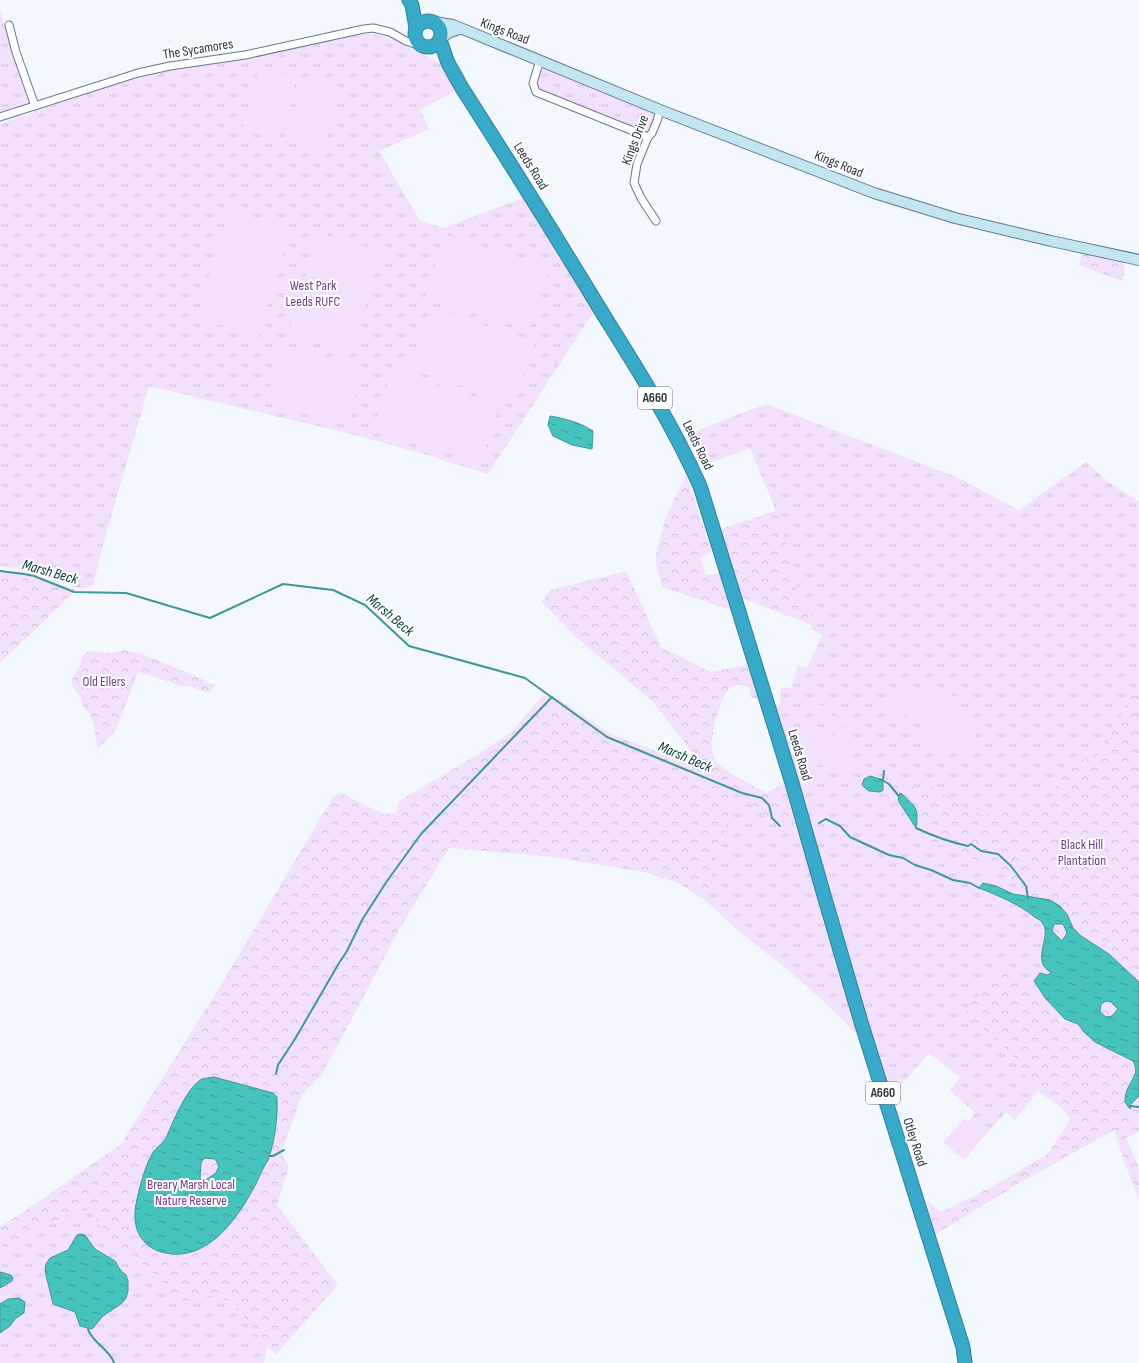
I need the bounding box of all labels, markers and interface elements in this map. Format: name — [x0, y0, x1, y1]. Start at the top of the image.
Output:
street label: Kings Road — [478, 14, 532, 48]
street label: The Sycamores — [162, 35, 234, 63]
street label: Kings Drive — [618, 113, 652, 167]
street label: Leeds Road — [510, 139, 552, 193]
street label: Kings Road — [812, 147, 866, 182]
park label: West Park Leeds RUFC — [286, 277, 341, 310]
road number: A660 — [638, 387, 672, 409]
street label: Leeds Road — [679, 418, 717, 473]
water label: Marsh Beck — [20, 555, 80, 589]
water label: Marsh Beck — [362, 589, 418, 641]
park label: Old Ellers — [82, 673, 126, 690]
street label: Leeds Road — [784, 727, 816, 783]
water label: Marsh Beck — [655, 737, 715, 777]
park label: Black Hill Plantation — [1058, 836, 1106, 869]
road number: A660 — [866, 1082, 900, 1104]
street label: Otley Road — [899, 1115, 931, 1169]
park label: Breary Marsh Local Nature Reserve — [147, 1176, 235, 1209]

